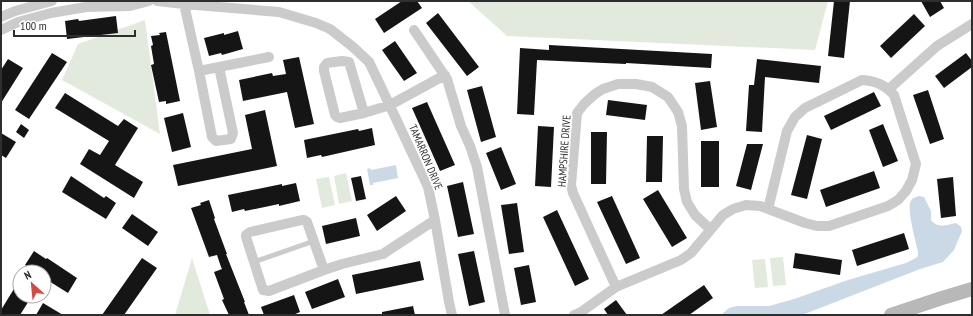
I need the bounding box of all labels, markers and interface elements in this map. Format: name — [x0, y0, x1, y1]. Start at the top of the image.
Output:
scale bar — [14, 12, 135, 38]
text: 100 m — [20, 18, 47, 33]
street label: HAMPSHIRE DRIVE — [555, 114, 574, 187]
street label: TAMARRON DRIVE — [406, 122, 446, 192]
north arrow — [12, 264, 52, 304]
text: N — [22, 267, 33, 283]

